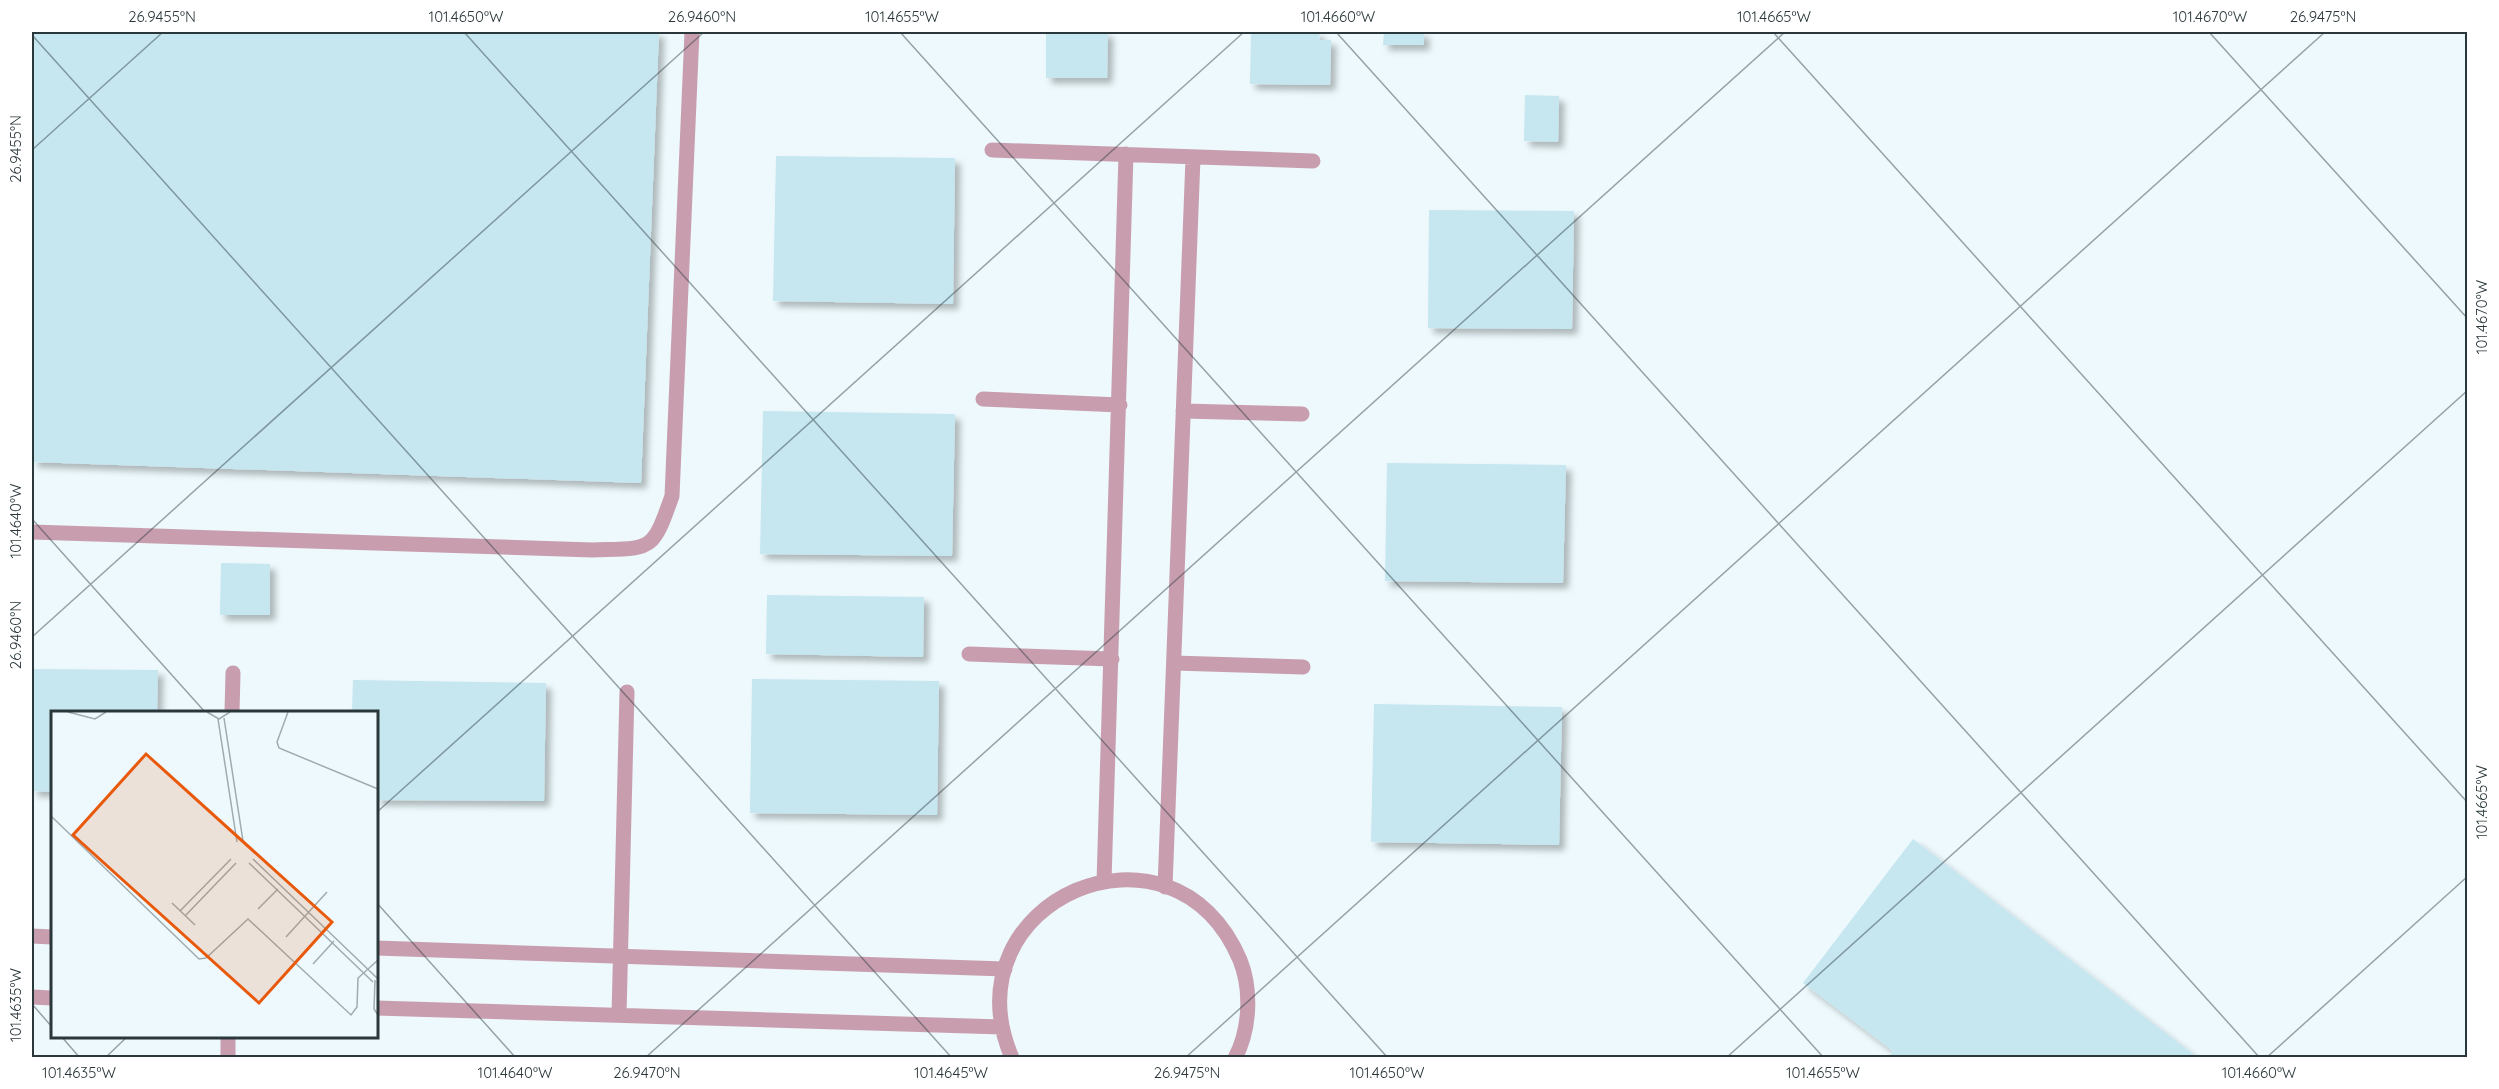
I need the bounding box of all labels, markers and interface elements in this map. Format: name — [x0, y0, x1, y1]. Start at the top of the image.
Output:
text: 26.9455°N — [128, 7, 196, 26]
text: 101.4650°W — [429, 7, 504, 26]
text: 26.9460°N — [668, 7, 736, 26]
text: 101.4655°W — [865, 7, 940, 26]
text: 101.4660°W — [1301, 7, 1376, 26]
text: 101.4665°W — [1737, 7, 1811, 26]
text: 101.4670°W — [2173, 7, 2248, 26]
text: 26.9475°N — [2290, 7, 2356, 26]
text: 26.9455°N — [6, 115, 25, 183]
text: 101.4670°W — [2472, 279, 2491, 354]
text: 101.4640°W — [6, 483, 25, 558]
text: 26.9460°N — [6, 601, 25, 669]
inset map — [51, 711, 378, 1038]
text: 101.4665°W — [2472, 765, 2491, 839]
text: 101.4635°W — [6, 968, 25, 1042]
text: 101.4635°W — [42, 1063, 116, 1082]
text: 101.4640°W — [478, 1063, 553, 1082]
text: 26.9470°N — [613, 1063, 681, 1082]
text: 101.4645°W — [914, 1063, 989, 1082]
text: 26.9475°N — [1154, 1063, 1220, 1082]
text: 101.4650°W — [1350, 1063, 1425, 1082]
text: 101.4655°W — [1786, 1063, 1861, 1082]
text: 101.4660°W — [2222, 1063, 2297, 1082]

